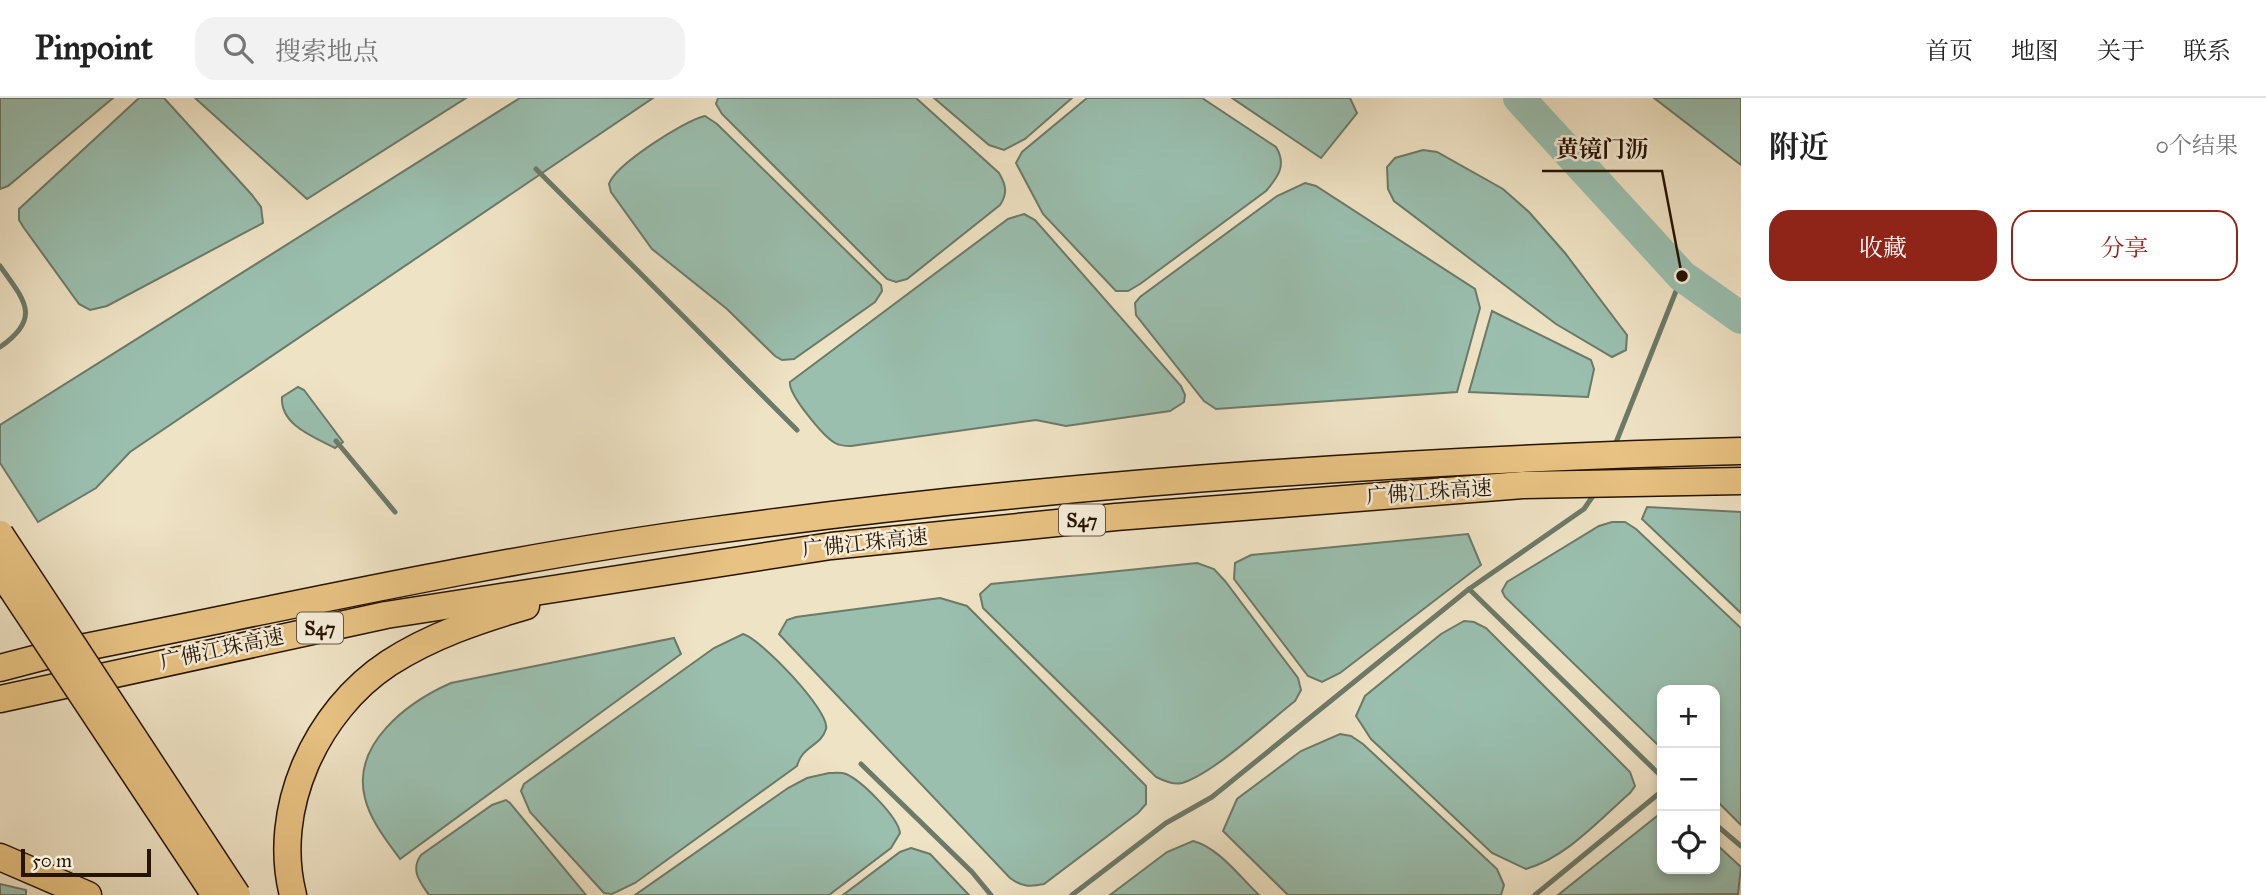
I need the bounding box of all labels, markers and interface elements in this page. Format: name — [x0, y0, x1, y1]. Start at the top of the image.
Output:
search box — [195, 17, 685, 80]
text: Pinpoint — [35, 28, 153, 68]
icon: search — [219, 29, 257, 67]
text: 搜索地点 — [275, 35, 379, 67]
text: 首页 — [1925, 36, 1973, 66]
text: 地图 — [2011, 36, 2059, 66]
text: 关于 — [2097, 36, 2145, 66]
text: 联系 — [2183, 36, 2231, 66]
callout: 黄镜门沥 — [1542, 127, 1662, 171]
text: 附近 — [1769, 129, 1829, 165]
text: 0个结果 — [2156, 131, 2238, 159]
text: 黄镜门沥 — [1556, 135, 1648, 163]
button: 收藏 — [1769, 210, 1997, 281]
button: 分享 — [2011, 210, 2238, 281]
street label: 广佛江珠高速 — [1365, 475, 1493, 509]
road number: S47 — [1059, 504, 1105, 536]
street label: 广佛江珠高速 — [801, 523, 929, 563]
road number: S47 — [297, 612, 343, 643]
street label: 广佛江珠高速 — [158, 623, 286, 675]
map controls — [1657, 685, 1720, 874]
button: + — [1657, 685, 1720, 748]
button: − — [1657, 748, 1720, 811]
button: locate — [1657, 811, 1720, 874]
scale bar — [21, 846, 150, 878]
text: 50 m — [32, 849, 72, 872]

